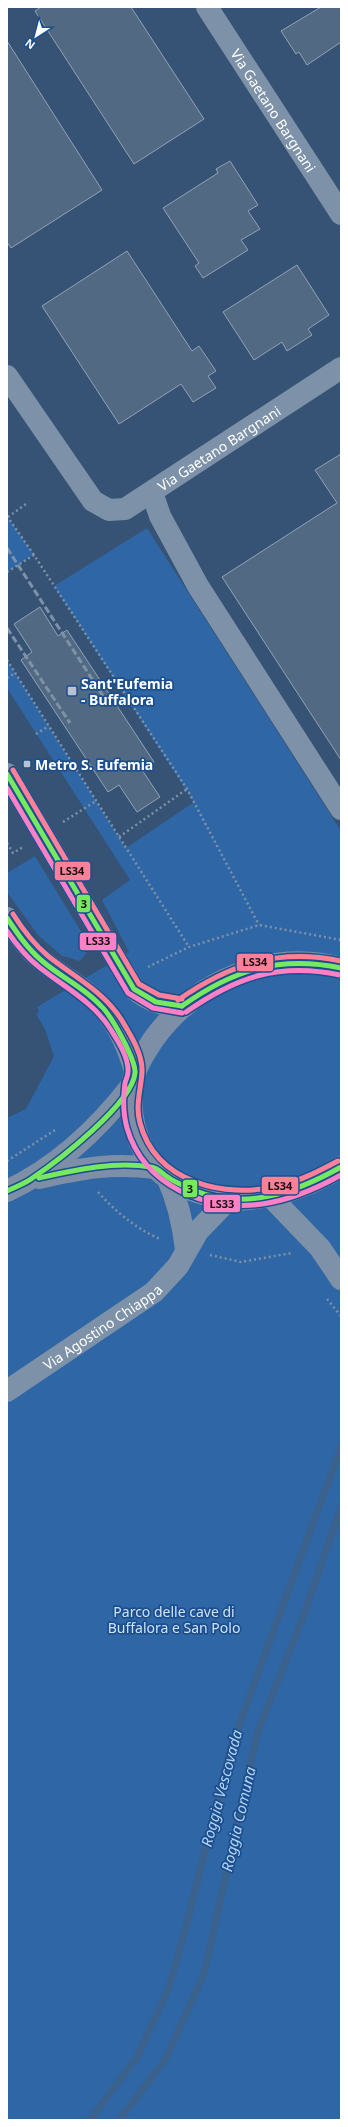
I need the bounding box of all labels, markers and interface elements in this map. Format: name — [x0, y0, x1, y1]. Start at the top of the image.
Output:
north arrow — [16, 16, 56, 56]
text: N — [22, 36, 38, 53]
street label: Via Gaetano Bargnani — [227, 45, 321, 176]
street label: Via Gaetano Bargnani — [154, 401, 284, 495]
place label: Sant'Eufemia - Buffalora — [81, 674, 173, 709]
marker: Sant'Eufemia - Buffalora — [66, 685, 78, 697]
place label: Metro S. Eufemia — [35, 755, 153, 774]
marker: Metro S. Eufemia — [22, 759, 32, 769]
line badge: LS34 — [54, 861, 91, 881]
text: LS34 — [60, 863, 85, 878]
line badge: 3 — [76, 894, 91, 913]
text: 3 — [81, 896, 87, 911]
line badge: LS33 — [79, 932, 117, 951]
text: LS33 — [86, 933, 110, 948]
line badge: LS34 — [236, 953, 274, 972]
text: LS34 — [243, 954, 268, 969]
line badge: LS34 — [261, 1176, 299, 1195]
text: LS34 — [268, 1178, 293, 1193]
line badge: 3 — [182, 1179, 198, 1198]
text: 3 — [187, 1181, 193, 1196]
line badge: LS33 — [203, 1194, 241, 1213]
text: LS33 — [210, 1196, 234, 1211]
street label: Via Agostino Chiappa — [39, 1280, 166, 1374]
park label: Parco delle cave di Buffalora e San Polo — [108, 1602, 240, 1637]
water label: Roggia Vescovada — [196, 1727, 246, 1849]
water label: Roggia Comuna — [216, 1764, 260, 1873]

